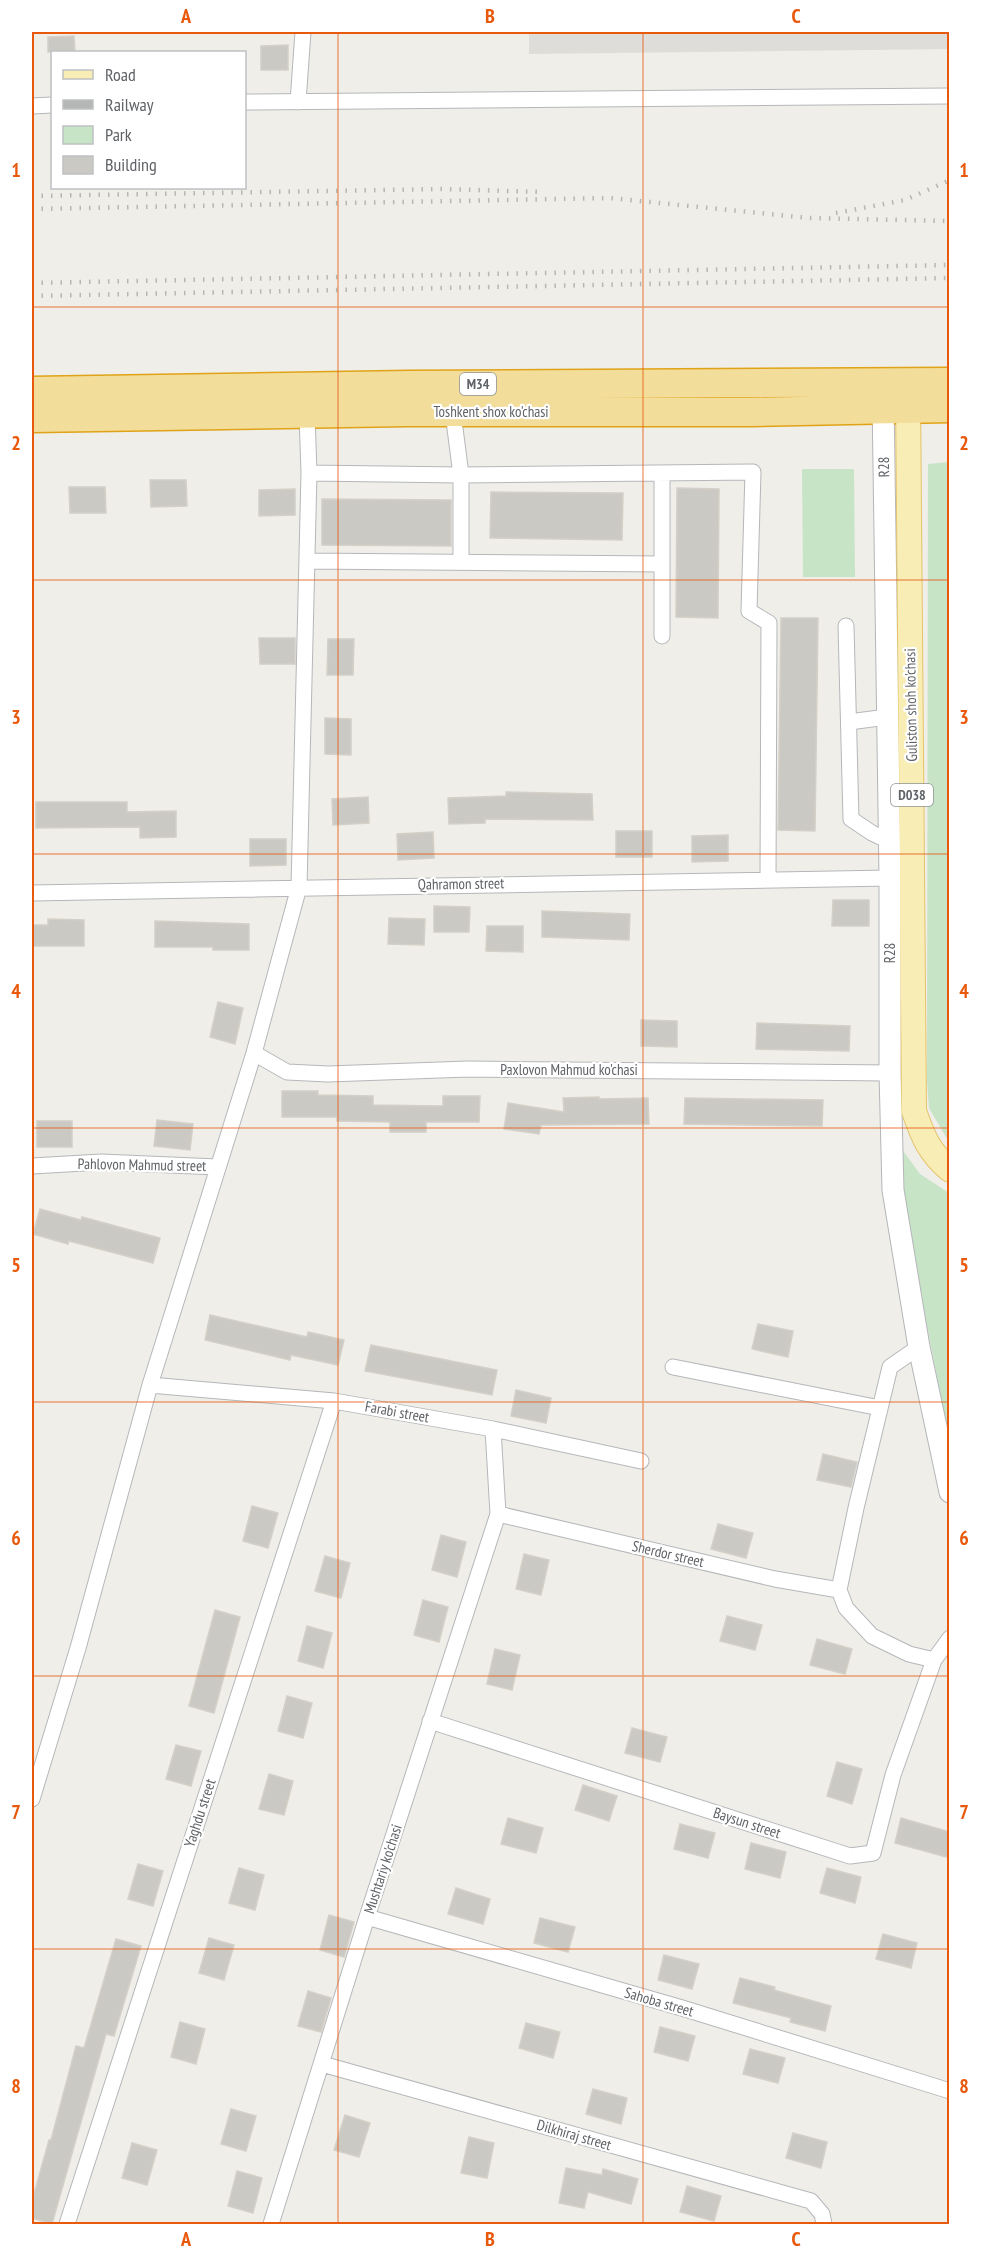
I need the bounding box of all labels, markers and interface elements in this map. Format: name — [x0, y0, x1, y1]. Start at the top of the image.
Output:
text: A — [180, 3, 192, 29]
text: B — [485, 3, 495, 29]
text: C — [791, 3, 801, 29]
legend — [51, 51, 246, 189]
text: Road — [105, 63, 136, 86]
text: Railway — [105, 93, 154, 116]
text: Park — [105, 123, 132, 146]
text: Building — [105, 153, 157, 176]
text: 1 — [11, 157, 21, 183]
text: 1 — [959, 157, 969, 183]
road number: M34 — [460, 373, 496, 395]
street label: Toshkent shox ko'chasi — [433, 402, 549, 421]
text: 2 — [11, 430, 21, 456]
text: 2 — [959, 430, 969, 456]
street label: R28 — [874, 456, 893, 478]
street label: Guliston shoh ko'chasi — [900, 648, 921, 762]
text: 3 — [11, 704, 21, 730]
text: 3 — [959, 704, 969, 730]
road number: D038 — [891, 784, 933, 806]
street label: Qahramon street — [418, 873, 504, 894]
street label: R28 — [880, 943, 899, 963]
text: 4 — [11, 978, 21, 1004]
text: 4 — [959, 978, 969, 1004]
street label: Paxlovon Mahmud ko'chasi — [500, 1060, 638, 1079]
street label: Pahlovon Mahmud street — [78, 1154, 206, 1175]
text: 5 — [11, 1252, 21, 1278]
text: 5 — [959, 1252, 969, 1278]
street label: Farabi street — [363, 1397, 431, 1427]
text: 6 — [11, 1525, 21, 1551]
text: 6 — [959, 1525, 969, 1551]
street label: Sherdor street — [630, 1536, 706, 1571]
street label: Yaghdu street — [180, 1776, 220, 1850]
text: 7 — [11, 1799, 21, 1825]
text: 7 — [959, 1799, 969, 1825]
street label: Baysun street — [711, 1803, 783, 1842]
street label: Mushtariy ko'chasi — [359, 1822, 406, 1916]
street label: Sahoba street — [622, 1983, 696, 2020]
text: 8 — [11, 2073, 21, 2099]
text: 8 — [959, 2073, 969, 2099]
street label: Dilkhiraj street — [535, 2115, 614, 2154]
text: A — [180, 2226, 192, 2252]
text: B — [485, 2226, 495, 2252]
text: C — [791, 2226, 801, 2252]

